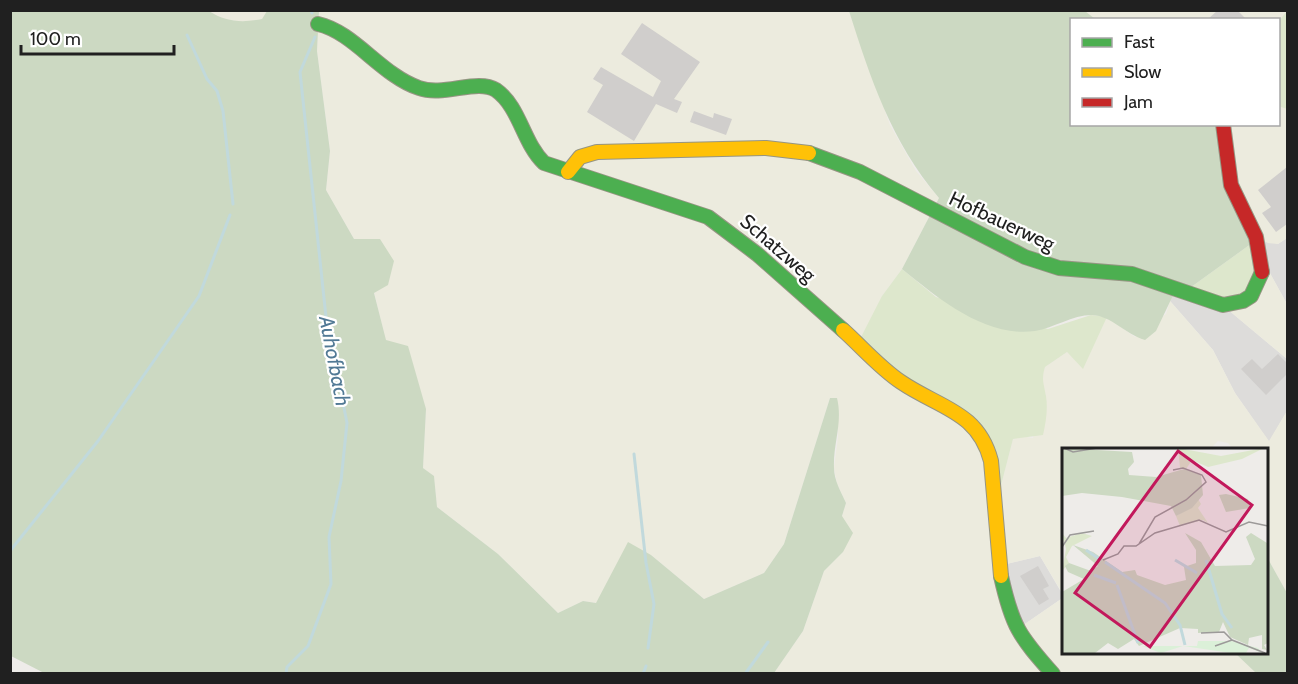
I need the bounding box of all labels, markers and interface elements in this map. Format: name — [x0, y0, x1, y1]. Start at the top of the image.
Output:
scale bar — [21, 18, 174, 56]
legend — [1070, 18, 1280, 126]
text: 100 m — [30, 28, 81, 50]
text: Fast — [1124, 31, 1155, 53]
text: Slow — [1124, 61, 1161, 83]
text: Jam — [1123, 91, 1153, 113]
street label: Hofbauerweg — [945, 186, 1060, 256]
street label: Schatzweg — [735, 209, 821, 288]
water label: Auhofbach — [314, 313, 356, 408]
inset map — [1062, 448, 1268, 654]

